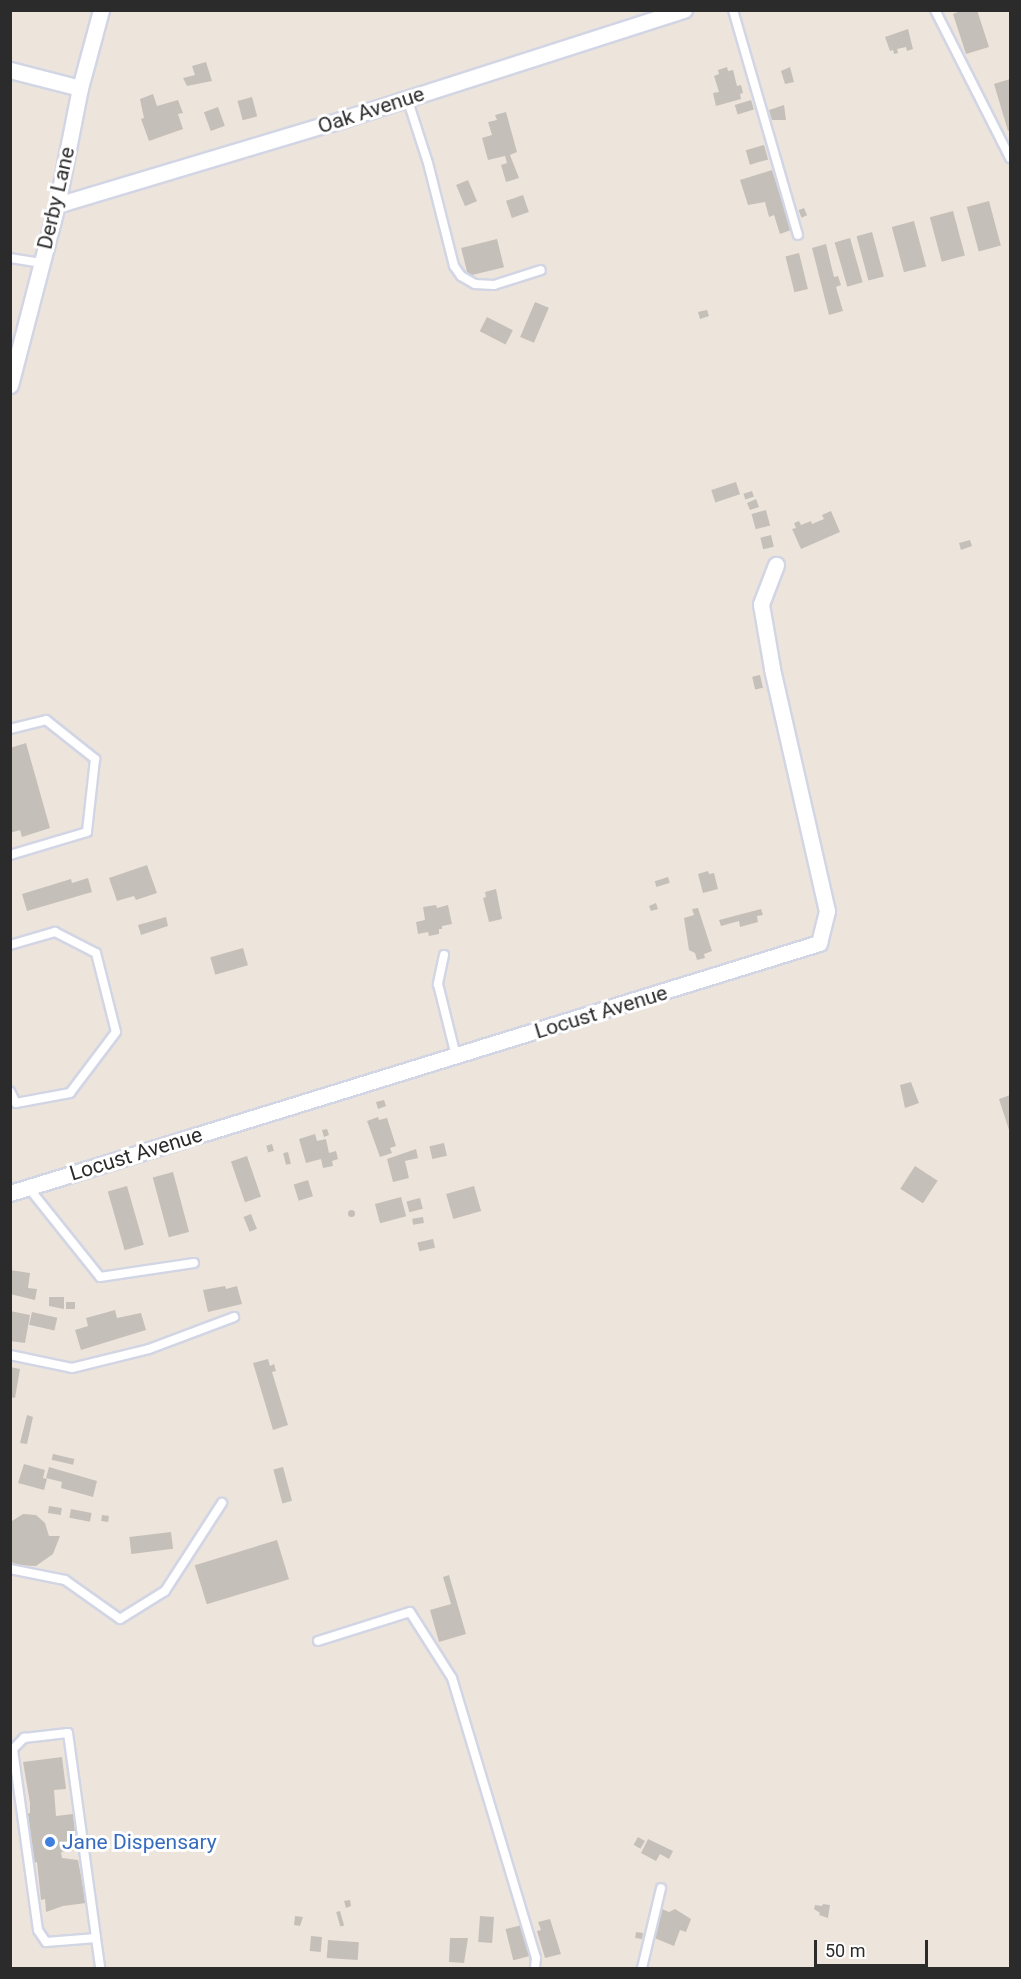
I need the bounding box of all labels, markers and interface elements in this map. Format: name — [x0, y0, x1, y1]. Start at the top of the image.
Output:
street label: Oak Avenue — [315, 81, 427, 139]
street label: Derby Lane — [32, 144, 80, 252]
street label: Locust Avenue — [532, 980, 670, 1044]
street label: Locust Avenue — [67, 1122, 205, 1186]
place label: Jane Dispensary — [62, 1829, 217, 1855]
marker: Jane Dispensary — [43, 1835, 57, 1849]
scale bar — [817, 1928, 931, 1966]
text: 50 m — [825, 1940, 865, 1961]

